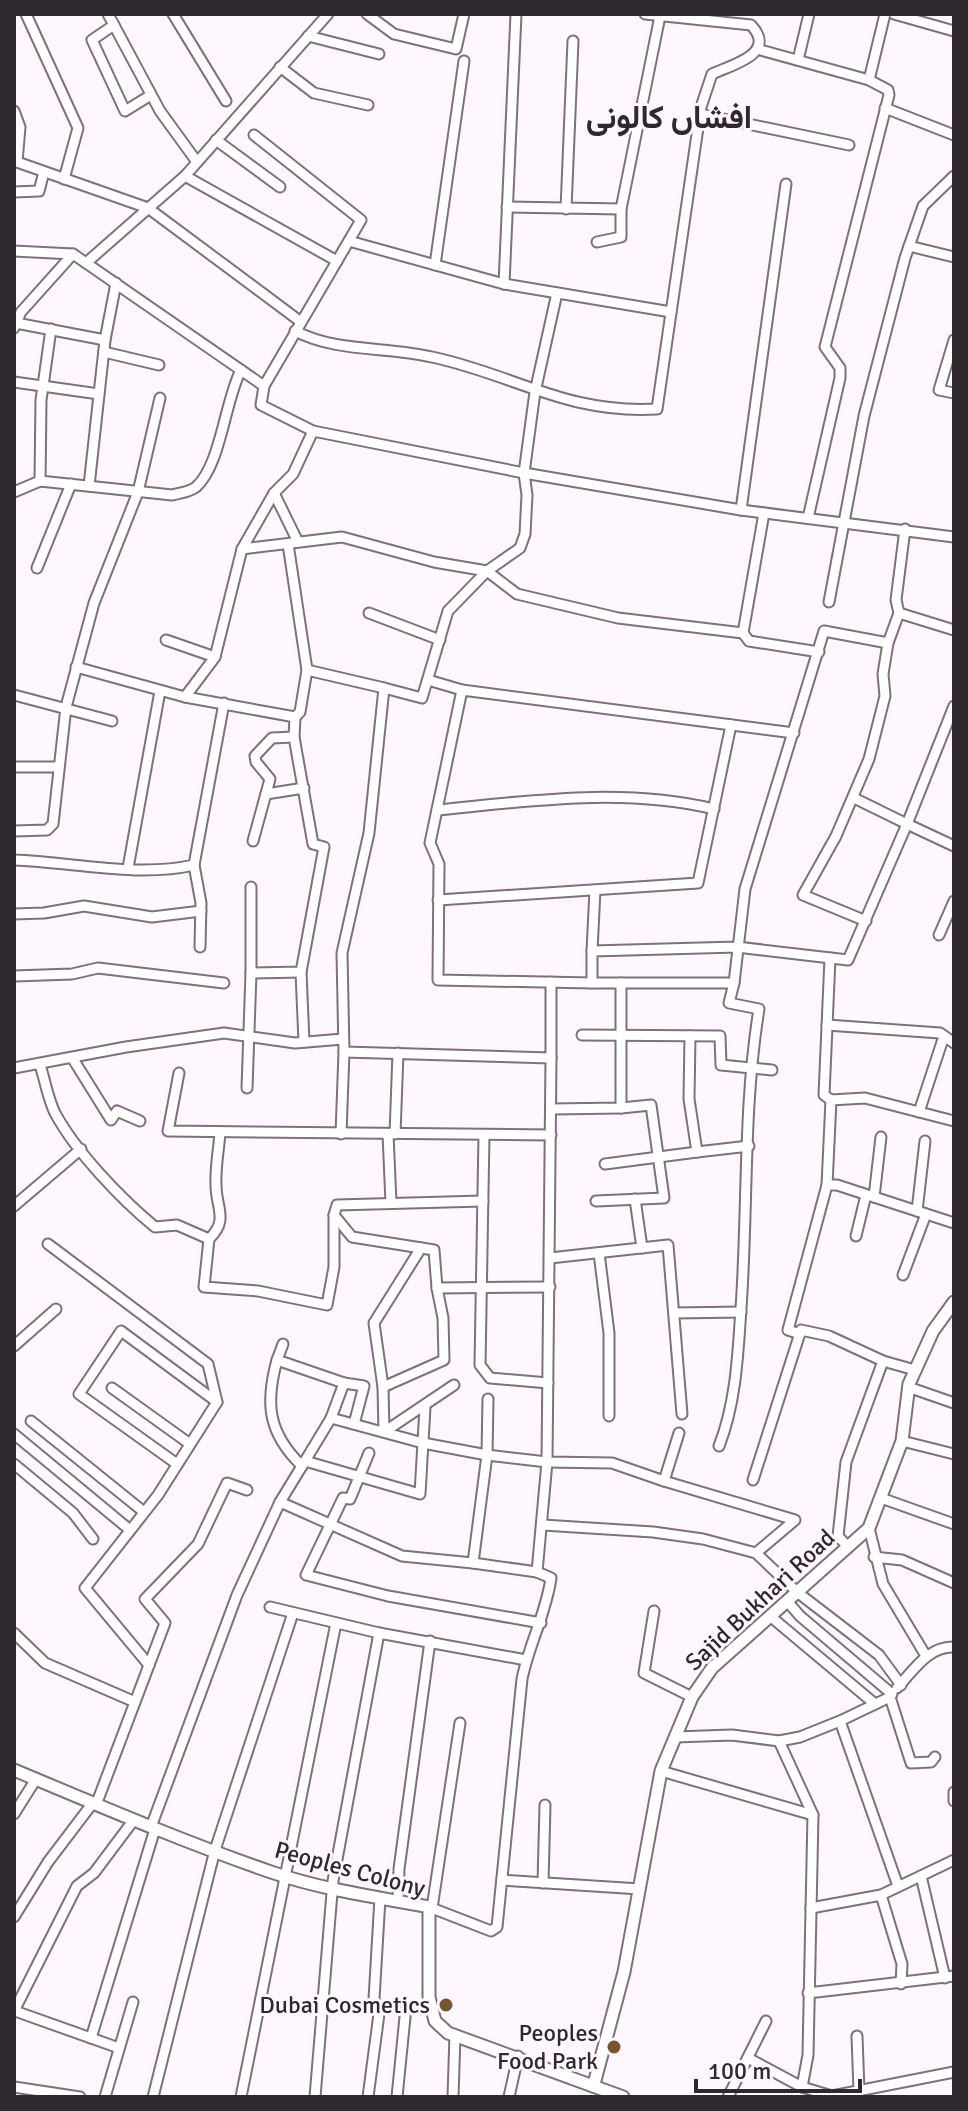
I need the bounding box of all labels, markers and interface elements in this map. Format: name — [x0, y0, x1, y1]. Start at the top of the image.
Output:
district label: افشاں کالونی — [586, 98, 752, 137]
street label: Sajid Bukhari Road — [679, 1523, 841, 1677]
street label: Peoples Colony — [271, 1834, 429, 1904]
place label: Dubai Cosmetics — [259, 1990, 430, 2020]
marker: Dubai Cosmetics — [437, 1996, 455, 2014]
place label: Peoples Food Park — [497, 2018, 598, 2076]
marker: Peoples Food Park — [605, 2038, 623, 2056]
scale bar — [696, 2043, 860, 2093]
text: 100 m — [708, 2056, 771, 2086]

